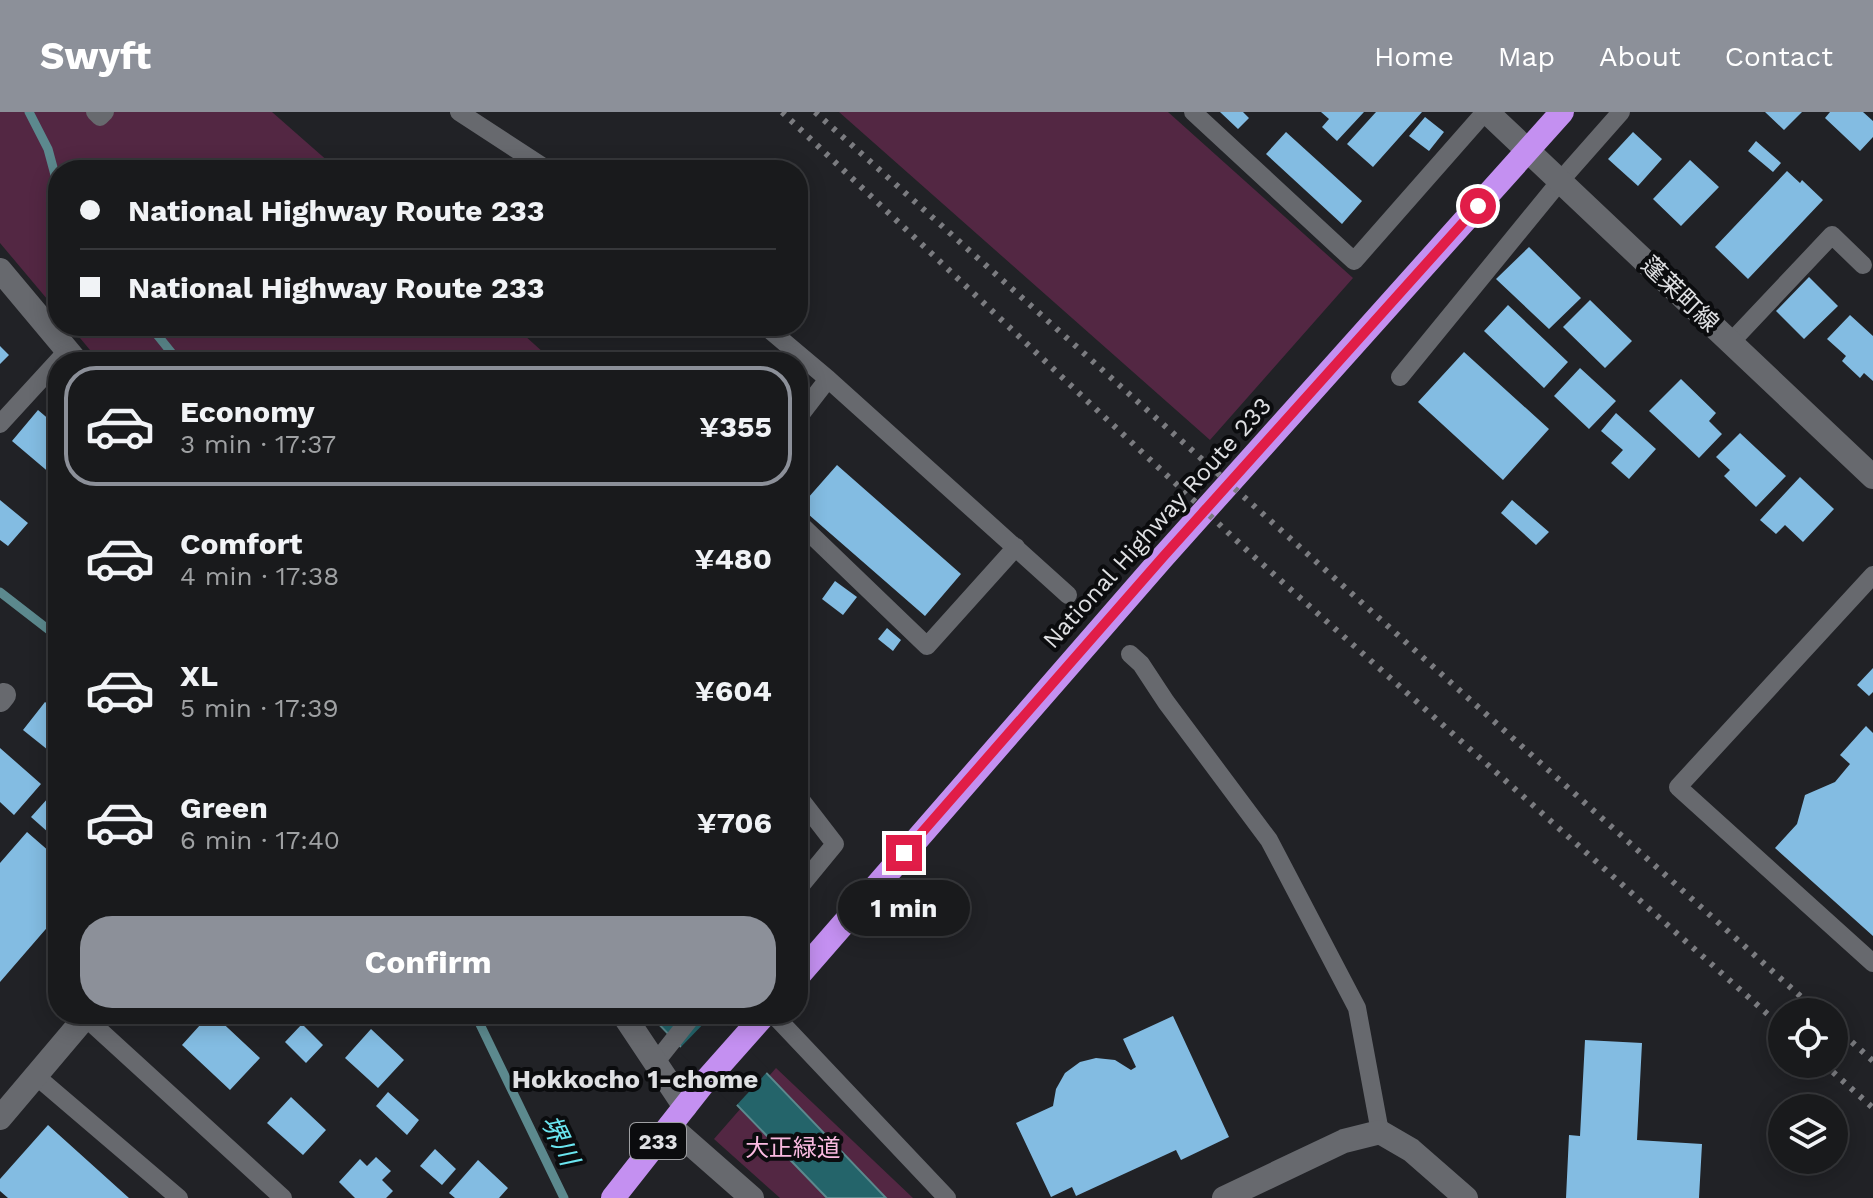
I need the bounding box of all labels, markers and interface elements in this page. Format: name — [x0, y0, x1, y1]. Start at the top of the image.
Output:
text: Swyft — [40, 34, 151, 78]
text: Home — [1374, 40, 1454, 73]
text: Map — [1498, 40, 1555, 73]
text: About — [1599, 40, 1681, 73]
text: Contact — [1725, 40, 1833, 73]
route start — [1460, 188, 1496, 224]
text: National Highway Route 233 — [128, 193, 545, 228]
street label: 蓬莱町線 — [1636, 251, 1724, 337]
text: National Highway Route 233 — [128, 270, 545, 305]
icon: car — [84, 390, 156, 462]
street label: National Highway Route 233 — [1037, 392, 1277, 654]
text: Economy — [180, 394, 315, 429]
text: ¥355 — [699, 409, 772, 444]
text: 3 min · 17:37 — [180, 429, 336, 459]
icon: car — [84, 522, 156, 594]
text: Comfort — [180, 526, 302, 561]
text: ¥480 — [695, 541, 772, 576]
text: 4 min · 17:38 — [180, 561, 339, 591]
icon: car — [84, 654, 156, 726]
text: XL — [180, 658, 218, 693]
text: ¥604 — [695, 673, 772, 708]
text: 5 min · 17:39 — [180, 693, 339, 723]
icon: car — [84, 786, 156, 858]
text: Green — [180, 790, 268, 825]
text: ¥706 — [697, 805, 772, 840]
text: 6 min · 17:40 — [180, 825, 340, 855]
route end — [886, 835, 922, 871]
callout: 1 min — [838, 881, 970, 937]
text: 1 min — [871, 893, 937, 923]
button: Confirm — [80, 916, 776, 1008]
map controls — [1768, 998, 1848, 1174]
button: locate — [1768, 998, 1848, 1078]
district label: Hokkocho 1-chome — [512, 1064, 758, 1094]
button: layers — [1768, 1094, 1848, 1174]
water label: 堺川 — [535, 1110, 586, 1173]
road number: 233 — [630, 1123, 686, 1159]
park label: 大正緑道 — [745, 1134, 841, 1162]

